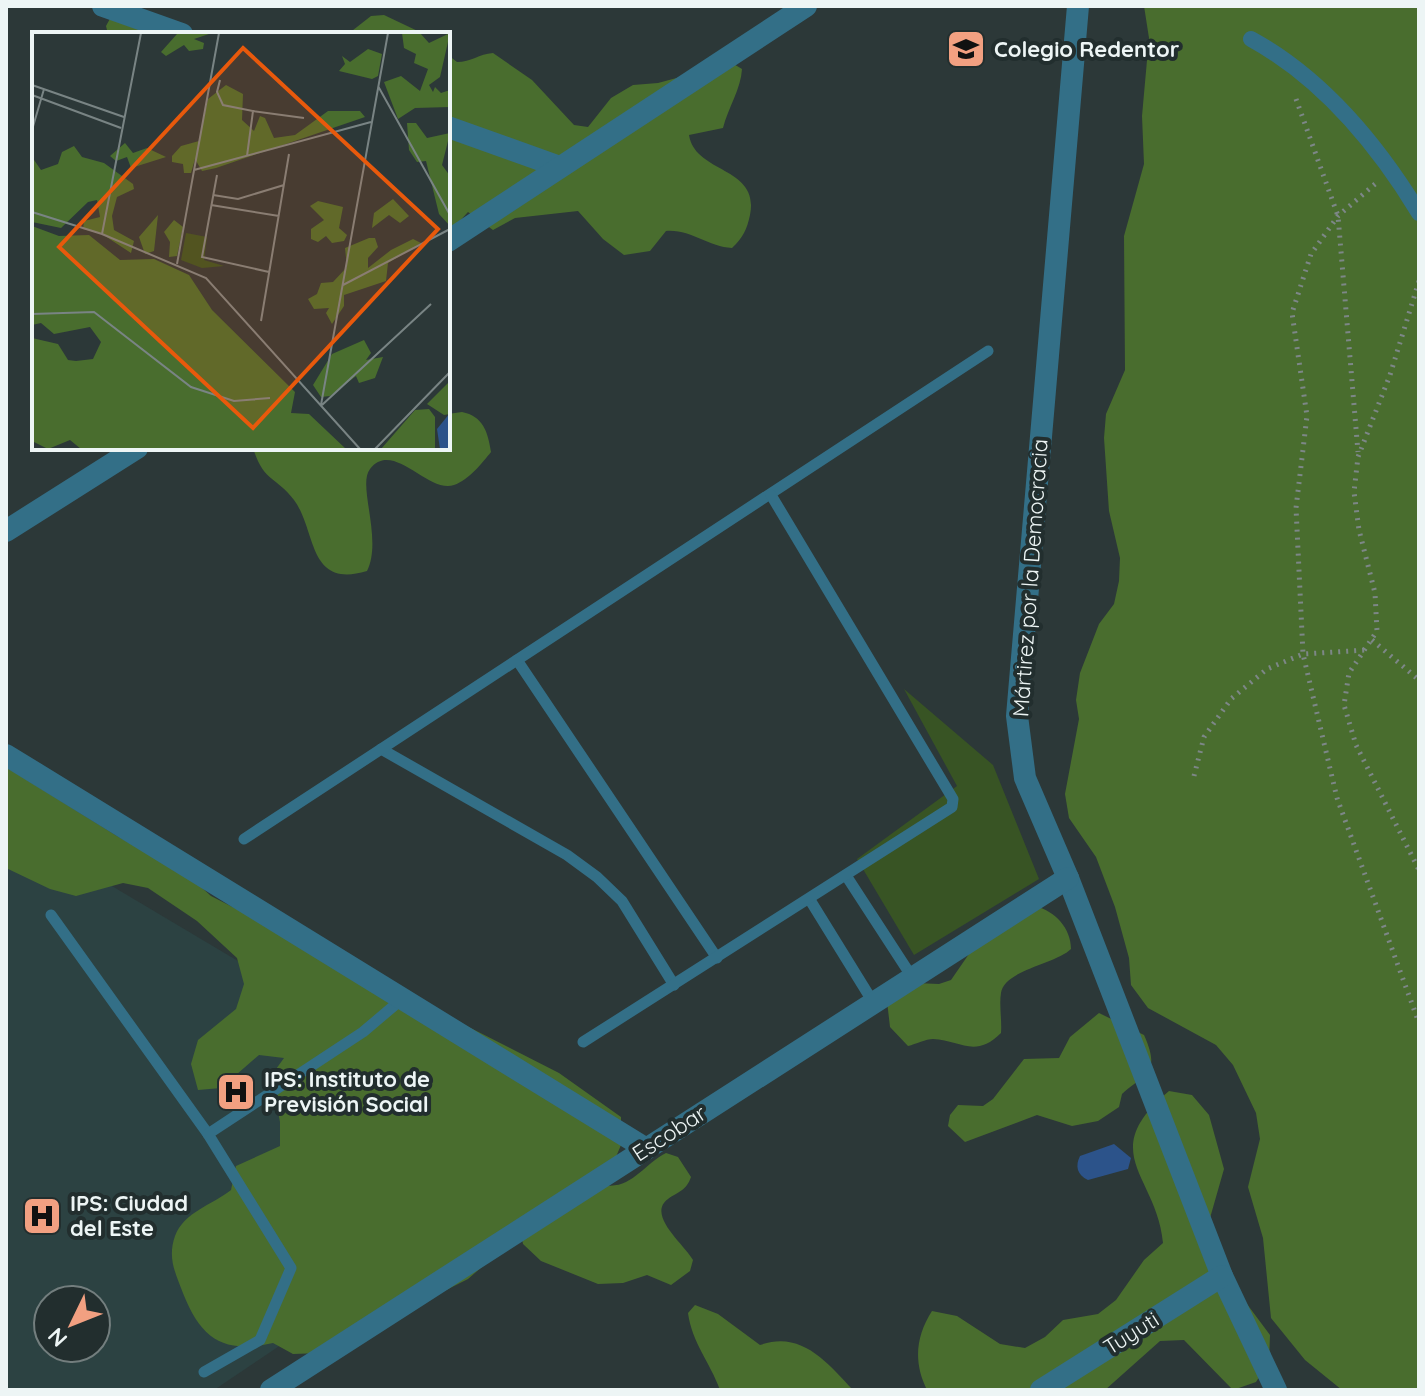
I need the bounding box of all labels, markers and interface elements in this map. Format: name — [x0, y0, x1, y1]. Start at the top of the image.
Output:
school or university icon: Colegio Redentor — [945, 28, 987, 70]
inset map — [32, 32, 450, 450]
place label: Colegio Redentor — [994, 35, 1180, 63]
street label: Mártirez por la Democracia — [1006, 438, 1054, 718]
place label: IPS: Instituto de Previsión Social — [264, 1065, 430, 1118]
hospital icon: IPS: Instituto de Previsión Social — [215, 1071, 257, 1113]
street label: Escobar — [627, 1098, 712, 1167]
place label: IPS: Ciudad del Este — [70, 1189, 188, 1242]
hospital icon: IPS: Ciudad del Este — [21, 1195, 63, 1237]
north arrow — [32, 1284, 112, 1364]
street label: Tuyuti — [1098, 1305, 1164, 1361]
text: N — [42, 1322, 73, 1353]

